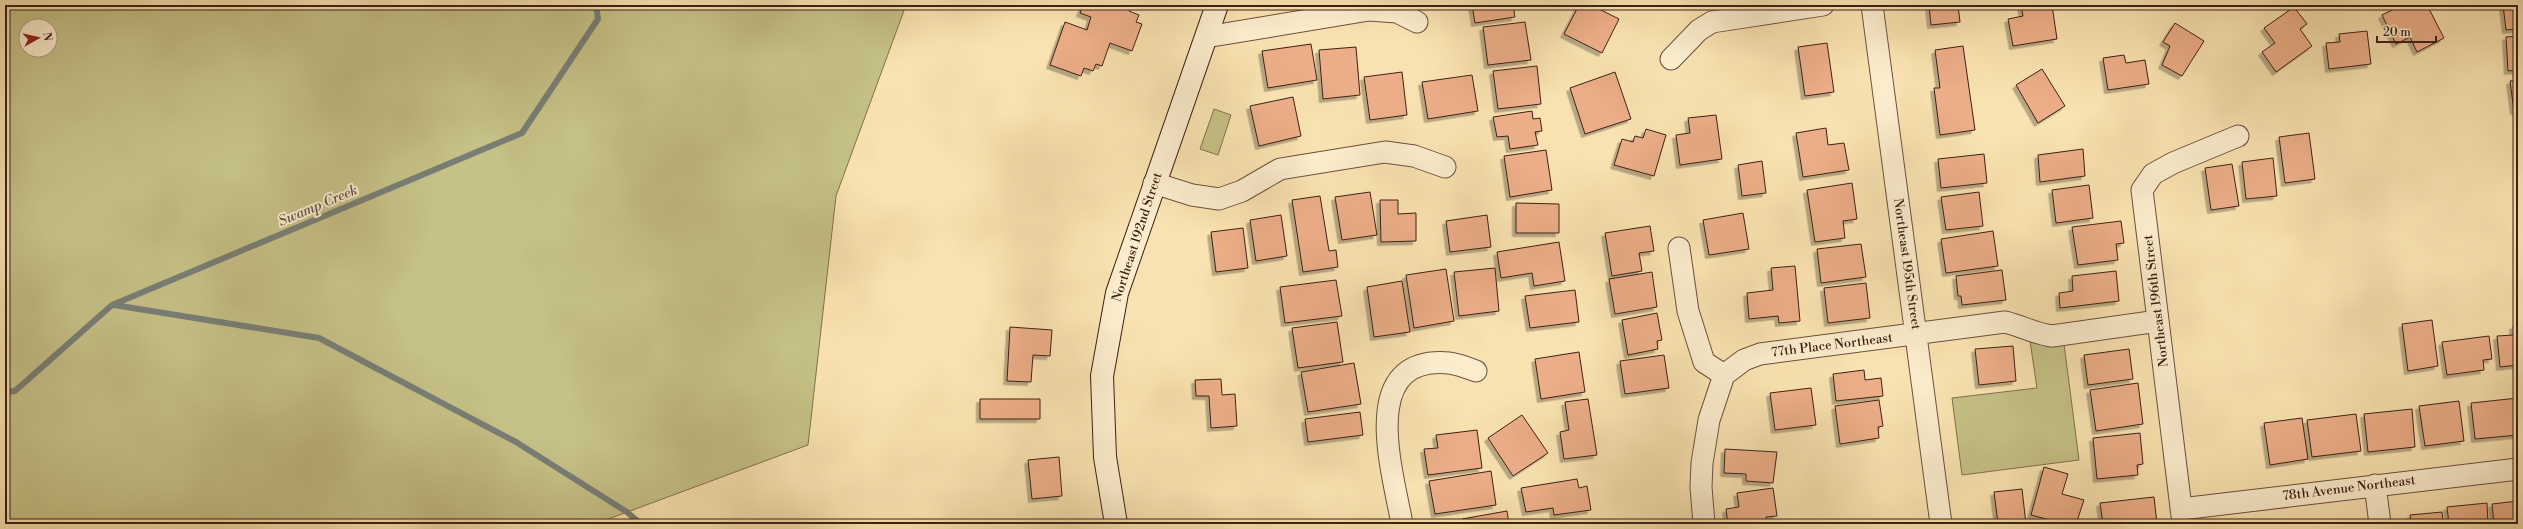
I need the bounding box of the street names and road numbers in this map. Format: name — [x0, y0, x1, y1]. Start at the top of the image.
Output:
street label: Northeast 192nd Street — [1109, 170, 1166, 304]
street label: Northeast 195th Street — [1890, 197, 1924, 331]
street label: Northeast 196th Street — [2140, 234, 2172, 368]
street label: 77th Place Northeast — [1770, 330, 1894, 360]
street label: 78th Avenue Northeast — [2282, 472, 2417, 504]

